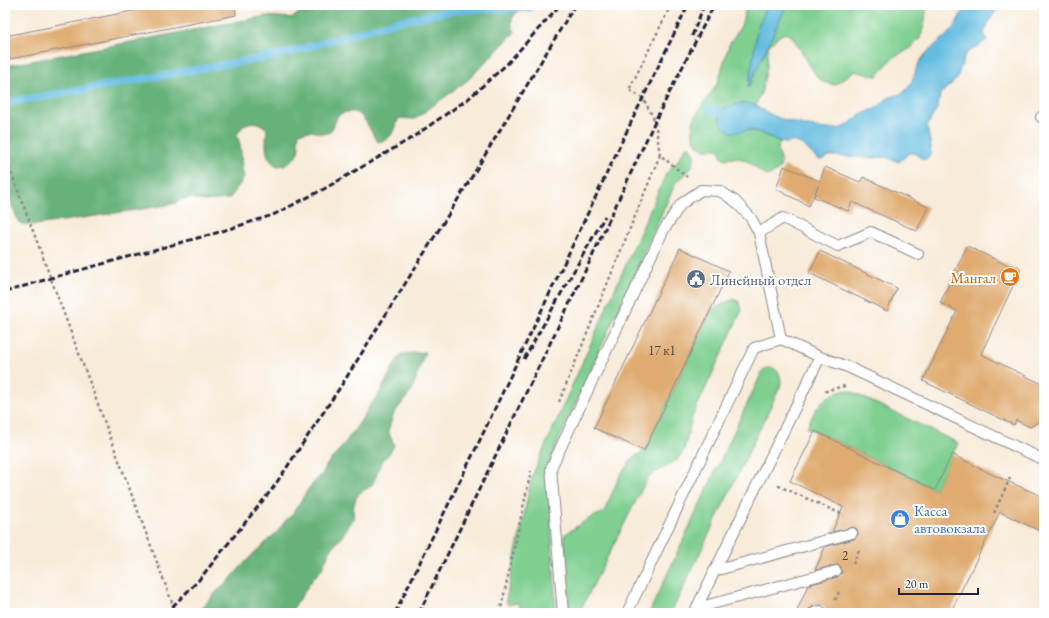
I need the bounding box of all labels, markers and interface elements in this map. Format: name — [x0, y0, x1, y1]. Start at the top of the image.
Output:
cafe icon: Мангал — [999, 266, 1021, 288]
public building icon: Линейный отдел — [685, 268, 707, 290]
place label: Мангал — [950, 268, 996, 287]
place label: Линейный отдел — [710, 270, 811, 289]
house number: 17 к1 — [648, 342, 676, 359]
place label: Касса автовокзала — [914, 501, 986, 537]
shop icon: Касса автовокзала — [889, 508, 911, 530]
house number: 2 — [842, 547, 849, 564]
scale bar — [899, 570, 978, 596]
text: 20 m — [905, 576, 929, 592]

